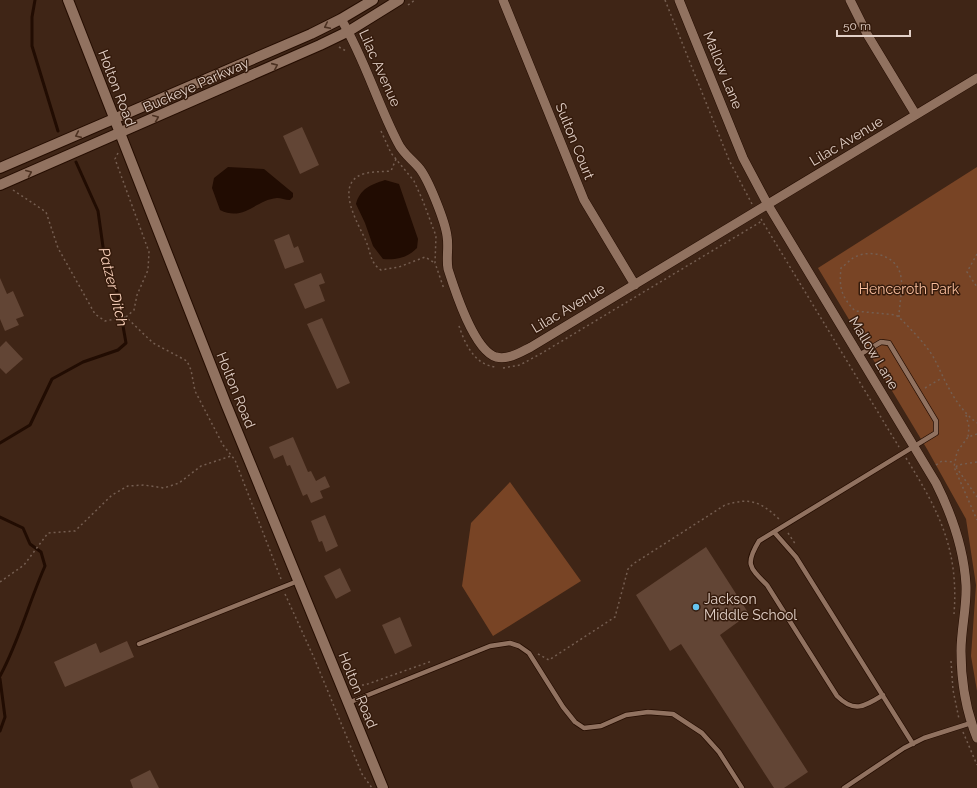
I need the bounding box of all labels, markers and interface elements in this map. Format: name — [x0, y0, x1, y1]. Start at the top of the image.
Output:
scale bar — [837, 12, 910, 38]
text: 50 m — [843, 19, 871, 33]
one-way arrow — [323, 21, 331, 29]
street label: Lilac Avenue — [356, 27, 404, 109]
street label: Mallow Lane — [700, 29, 746, 111]
street label: Holton Road — [95, 48, 139, 128]
street label: Buckeye Parkway — [141, 54, 252, 116]
one-way arrow — [271, 62, 278, 70]
street label: Sulton Court — [552, 100, 598, 182]
street label: Lilac Avenue — [806, 113, 886, 169]
one-way arrow — [152, 114, 159, 122]
one-way arrow — [75, 130, 82, 138]
one-way arrow — [24, 170, 32, 178]
water label: Patzer Ditch — [95, 246, 131, 328]
street label: Lilac Avenue — [528, 280, 608, 336]
park label: Henceroth Park — [859, 281, 960, 297]
street label: Mallow Lane — [846, 314, 902, 392]
street label: Holton Road — [213, 350, 259, 430]
place label: Jackson Middle School — [704, 591, 797, 623]
marker: Jackson Middle School — [691, 602, 701, 612]
street label: Holton Road — [335, 650, 381, 730]

